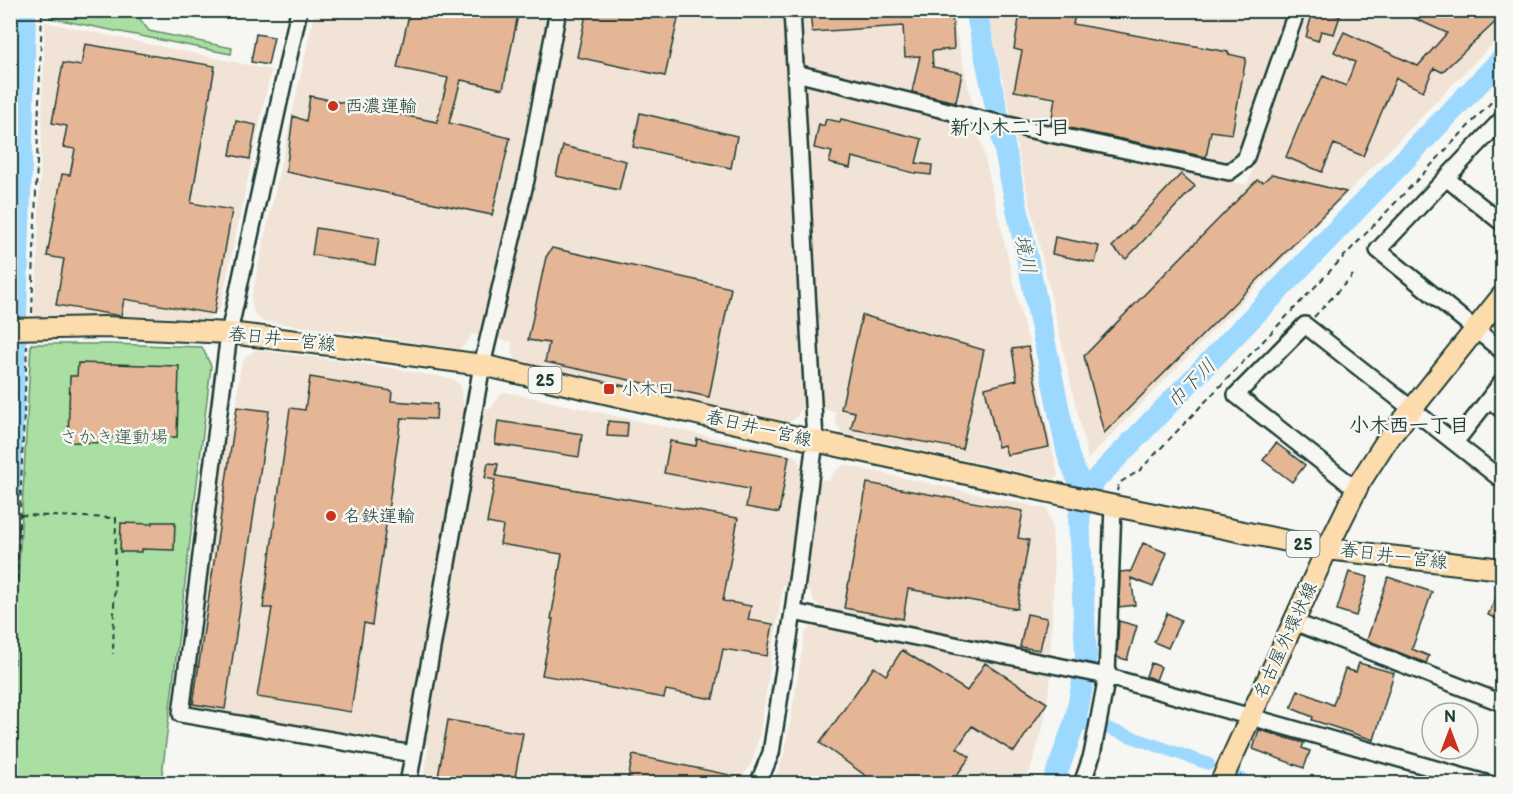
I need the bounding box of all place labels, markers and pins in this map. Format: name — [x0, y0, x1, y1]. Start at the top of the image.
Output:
place label: 西濃運輸 — [345, 96, 417, 117]
marker: 西濃運輸 — [326, 99, 340, 113]
place label: 小木口 — [621, 379, 675, 400]
marker: 小木口 — [602, 382, 616, 396]
place label: 名鉄運輸 — [343, 506, 415, 527]
marker: 名鉄運輸 — [324, 509, 338, 523]

